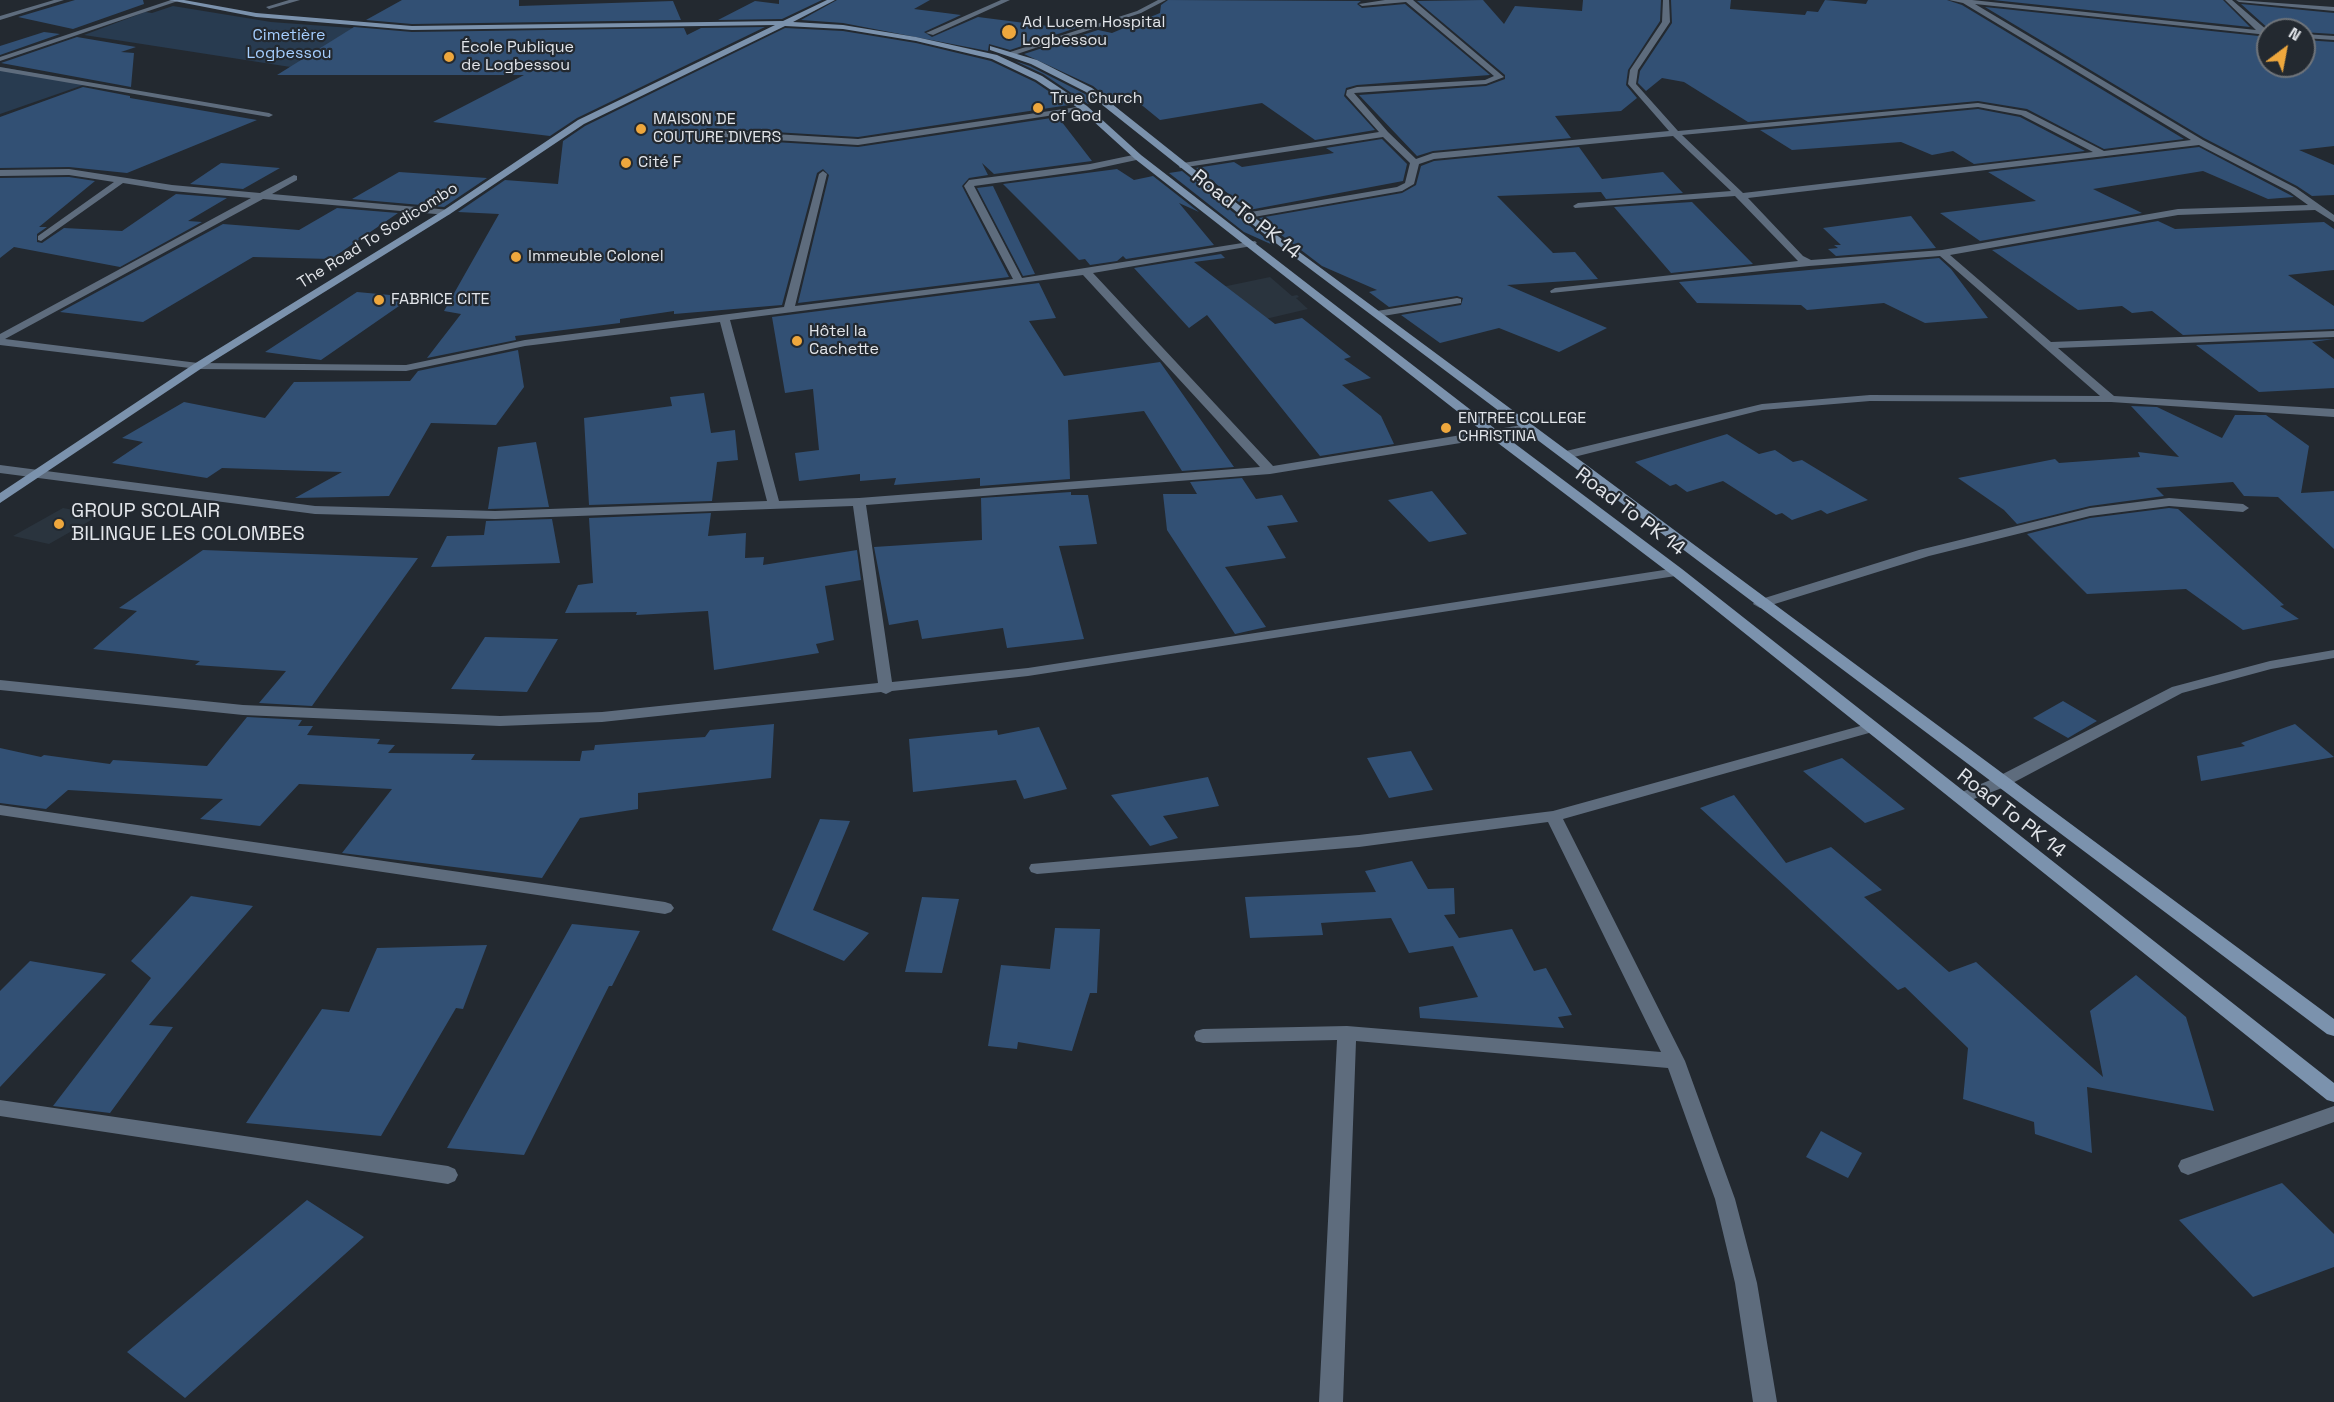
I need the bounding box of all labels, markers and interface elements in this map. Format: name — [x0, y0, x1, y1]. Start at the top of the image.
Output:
place label: Ad Lucem Hospital Logbessou — [1022, 13, 1165, 51]
north arrow — [2256, 18, 2316, 78]
text: N — [2285, 22, 2305, 46]
marker: Ad Lucem Hospital Logbessou — [1000, 23, 1018, 41]
park label: Cimetière Logbessou — [246, 26, 332, 64]
place label: École Publique de Logbessou — [461, 38, 574, 76]
marker: École Publique de Logbessou — [442, 50, 456, 64]
place label: True Church of God — [1050, 89, 1142, 127]
marker: True Church of God — [1031, 101, 1045, 115]
place label: MAISON DE COUTURE DIVERS — [653, 110, 781, 148]
marker: MAISON DE COUTURE DIVERS — [634, 122, 648, 136]
place label: Cité F — [638, 153, 681, 173]
marker: Cité F — [619, 156, 633, 170]
street label: Road To PK 14 — [1187, 165, 1305, 265]
street label: The Road To Sodicombo — [294, 179, 462, 293]
place label: Immeuble Colonel — [528, 247, 664, 267]
marker: Immeuble Colonel — [509, 250, 523, 264]
place label: FABRICE CITE — [391, 290, 490, 310]
marker: FABRICE CITE — [372, 293, 386, 307]
place label: Hôtel la Cachette — [809, 322, 879, 360]
marker: Hôtel la Cachette — [790, 334, 804, 348]
place label: ENTREE COLLEGE CHRISTINA — [1458, 409, 1586, 447]
marker: ENTREE COLLEGE CHRISTINA — [1439, 421, 1453, 435]
street label: Road To PK 14 — [1570, 463, 1690, 561]
place label: GROUP SCOLAIR BILINGUE LES COLOMBES — [71, 500, 305, 547]
marker: GROUP SCOLAIR BILINGUE LES COLOMBES — [52, 517, 66, 531]
street label: Road To PK 14 — [1952, 764, 2070, 864]

